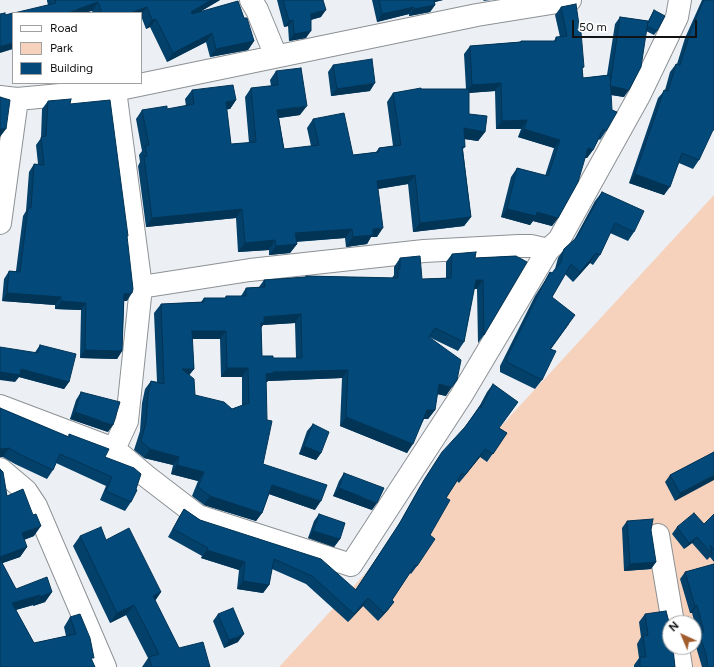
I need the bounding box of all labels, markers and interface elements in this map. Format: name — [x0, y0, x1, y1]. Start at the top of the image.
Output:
legend — [12, 12, 142, 84]
scale bar — [574, 12, 699, 38]
text: 50 m — [579, 20, 607, 34]
text: Road — [50, 21, 78, 35]
text: Park — [50, 41, 73, 55]
text: Building — [50, 61, 93, 75]
north arrow — [662, 615, 702, 655]
text: N — [666, 619, 682, 634]

